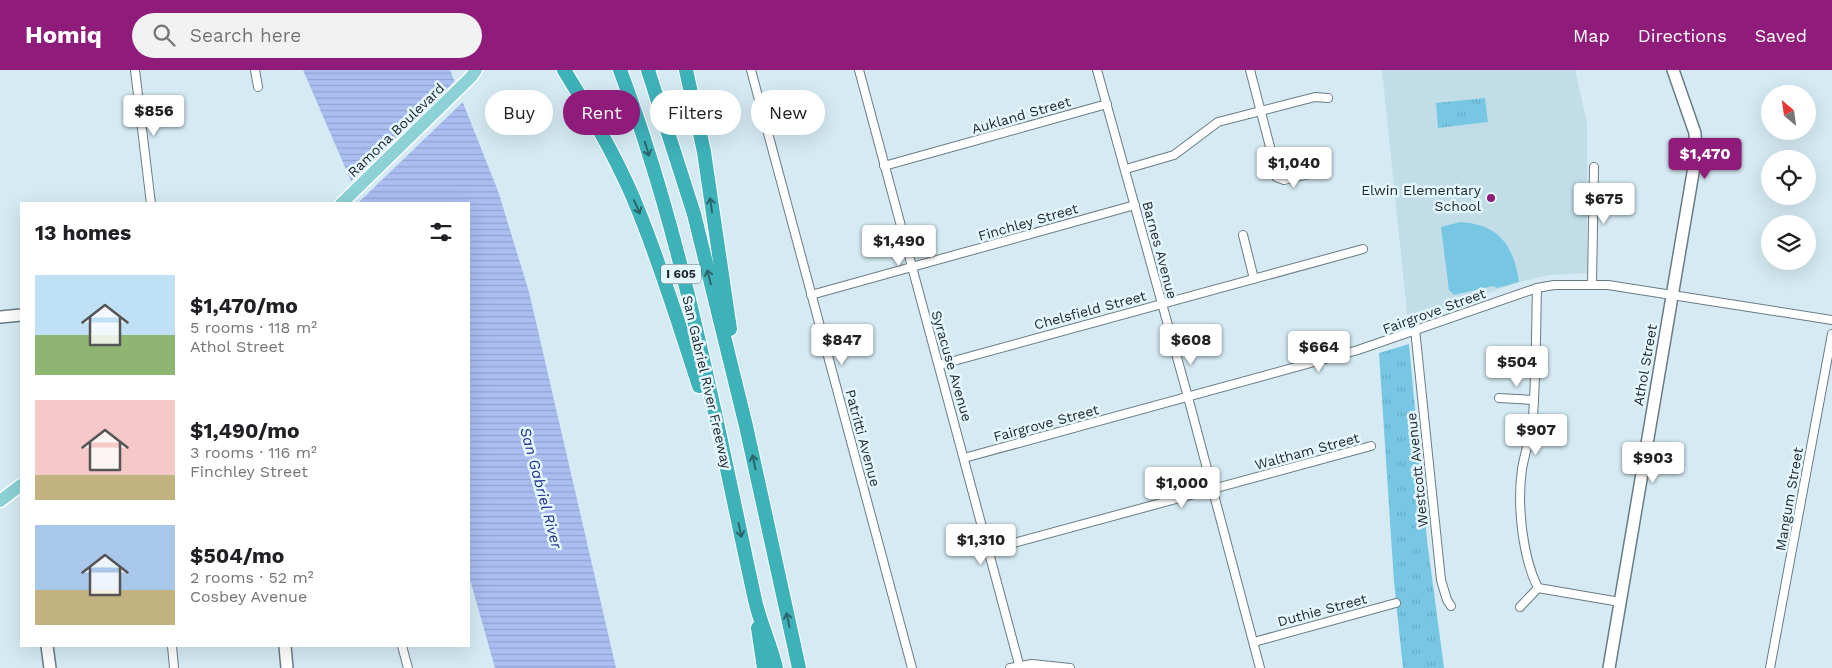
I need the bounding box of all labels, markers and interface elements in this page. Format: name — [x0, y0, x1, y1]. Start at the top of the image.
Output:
search box — [132, 13, 482, 58]
text: Homiq — [25, 21, 102, 49]
icon: search — [150, 21, 178, 49]
text: Search here — [190, 24, 301, 47]
text: Map — [1573, 25, 1610, 46]
text: Directions — [1638, 25, 1727, 46]
text: Saved — [1755, 25, 1807, 46]
street label: Ramona Boulevard — [345, 80, 447, 180]
north arrow — [1761, 85, 1816, 140]
map controls — [1761, 85, 1816, 270]
chip: Buy — [485, 90, 553, 135]
chip: Rent — [563, 90, 640, 135]
chip: Filters — [650, 90, 741, 135]
chip: New — [751, 90, 825, 135]
street label: Aukland Street — [970, 93, 1072, 137]
pin: $856 — [124, 94, 184, 137]
text: $856 — [134, 101, 174, 120]
pin: $1,470 — [1664, 138, 1746, 180]
one-way arrow — [643, 141, 652, 157]
text: $1,470 — [1680, 144, 1730, 163]
pin: $1,040 — [1253, 146, 1335, 189]
button: locate — [1761, 150, 1816, 205]
text: $1,040 — [1268, 153, 1320, 172]
place label: Elwin Elementary School — [1361, 182, 1482, 214]
pin: $675 — [1574, 182, 1634, 225]
text: $675 — [1585, 189, 1623, 208]
marker: Elwin Elementary School — [1485, 192, 1497, 204]
one-way arrow — [706, 197, 716, 213]
one-way arrow — [632, 199, 642, 214]
street label: Barnes Avenue — [1139, 199, 1181, 301]
street label: Finchley Street — [976, 200, 1080, 244]
button: layers — [1761, 215, 1816, 270]
icon: filters — [427, 218, 455, 246]
text: 13 homes — [35, 220, 131, 245]
pin: $1,490 — [858, 224, 940, 267]
text: $1,490 — [873, 231, 925, 250]
road number: I 605 — [661, 264, 701, 283]
one-way arrow — [704, 269, 713, 285]
street label: Fairgrove Street — [1380, 285, 1488, 337]
street label: Chelsfield Street — [1032, 287, 1148, 333]
text: $1,470/mo — [190, 293, 298, 318]
street label: San Gabriel River Freeway — [679, 294, 735, 471]
icon: home — [75, 295, 135, 355]
street label: Syracuse Avenue — [928, 309, 976, 423]
text: 5 rooms · 118 m² — [190, 318, 317, 337]
street label: Athol Street — [1630, 323, 1660, 407]
pin: $847 — [812, 324, 872, 366]
pin: $608 — [1161, 324, 1221, 366]
text: $847 — [822, 330, 862, 349]
text: $608 — [1171, 330, 1211, 349]
pin: $664 — [1289, 330, 1349, 373]
text: Athol Street — [190, 337, 284, 356]
text: $664 — [1299, 337, 1339, 356]
pin: $504 — [1487, 346, 1547, 388]
text: $504 — [1497, 352, 1537, 371]
street label: Patritti Avenue — [842, 388, 884, 488]
street label: Fairgrove Street — [992, 401, 1101, 445]
street label: Westcott Avenue — [1403, 412, 1431, 528]
pin: $907 — [1506, 414, 1566, 456]
text: $1,490/mo — [190, 418, 300, 443]
icon: home — [75, 420, 135, 480]
text: $907 — [1516, 420, 1556, 439]
water label: San Gabriel River — [516, 425, 566, 552]
street label: Waltham Street — [1253, 429, 1361, 473]
pin: $903 — [1623, 442, 1683, 484]
text: 3 rooms · 116 m² — [190, 443, 317, 462]
street label: Mangum Street — [1772, 446, 1806, 552]
text: $903 — [1633, 448, 1673, 467]
one-way arrow — [749, 454, 758, 470]
text: Finchley Street — [190, 462, 308, 481]
pin: $1,000 — [1141, 466, 1223, 509]
text: $1,000 — [1156, 473, 1208, 492]
one-way arrow — [736, 521, 745, 537]
pin: $1,310 — [940, 524, 1022, 566]
text: $1,310 — [957, 530, 1005, 549]
text: $504/mo — [190, 543, 284, 568]
icon: home — [75, 545, 135, 605]
text: 2 rooms · 52 m² — [190, 568, 314, 587]
text: Cosbey Avenue — [190, 587, 307, 606]
street label: Duthie Street — [1276, 590, 1369, 630]
one-way arrow — [783, 613, 793, 629]

